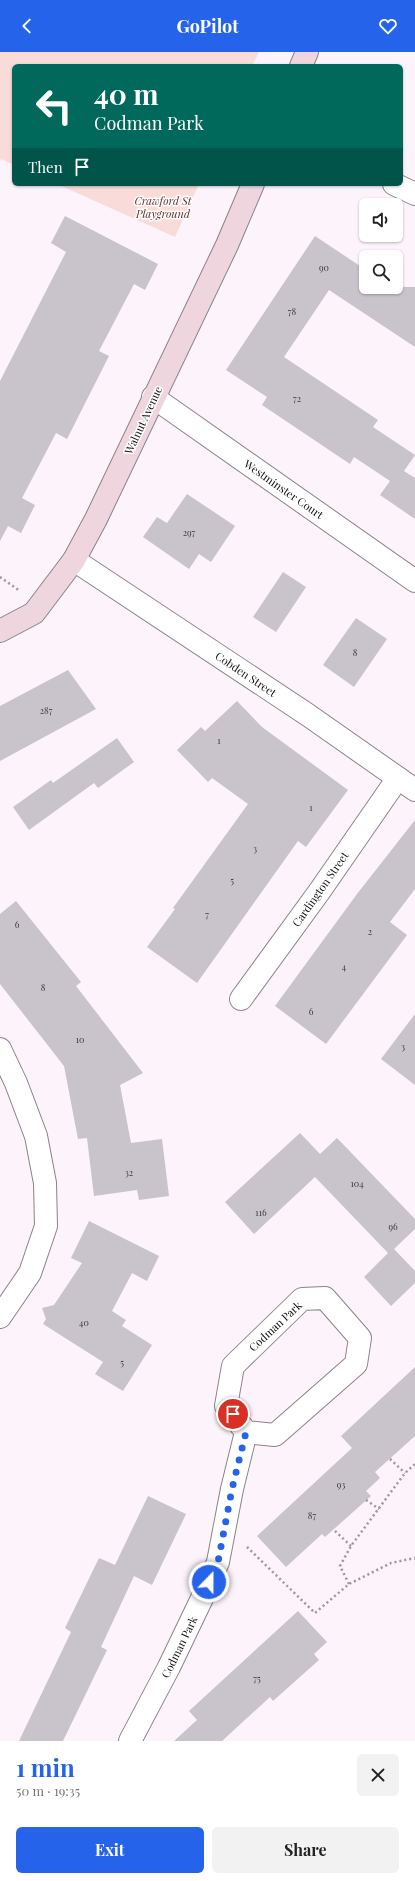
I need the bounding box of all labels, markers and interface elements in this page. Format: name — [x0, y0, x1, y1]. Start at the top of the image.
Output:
text: GoPilot — [176, 14, 239, 38]
icon: back — [16, 15, 38, 37]
icon: heart — [377, 15, 399, 37]
text: 40 m — [94, 75, 159, 112]
icon: left — [28, 80, 80, 132]
text: Codman Park — [94, 111, 204, 135]
icon: arrive — [71, 156, 93, 178]
text: Then — [28, 157, 63, 177]
park label: Crawford St Playground — [134, 193, 193, 221]
map controls — [359, 198, 403, 294]
button: sound — [359, 198, 403, 242]
button: search — [359, 250, 403, 294]
house number: 90 — [319, 261, 329, 273]
house number: 78 — [288, 305, 296, 317]
street label: Walnut Avenue — [120, 383, 165, 457]
house number: 72 — [293, 392, 301, 404]
street label: Westminster Court — [241, 455, 327, 522]
house number: 297 — [183, 526, 196, 538]
house number: 8 — [353, 646, 358, 658]
street label: Cobden Street — [213, 648, 280, 700]
house number: 287 — [40, 704, 53, 716]
house number: 1 — [217, 734, 221, 746]
house number: 1 — [309, 801, 313, 813]
house number: 3 — [253, 842, 257, 854]
street label: Cardington Street — [289, 848, 352, 929]
house number: 5 — [230, 874, 234, 886]
house number: 7 — [205, 908, 209, 920]
house number: 6 — [15, 918, 20, 930]
house number: 2 — [368, 925, 372, 937]
house number: 4 — [342, 960, 347, 972]
house number: 8 — [41, 981, 46, 993]
house number: 6 — [309, 1005, 314, 1017]
house number: 10 — [76, 1033, 84, 1045]
house number: 3 — [401, 1040, 405, 1052]
house number: 32 — [125, 1166, 133, 1178]
house number: 104 — [350, 1177, 364, 1189]
house number: 116 — [255, 1206, 267, 1218]
house number: 96 — [388, 1220, 398, 1232]
street label: Codman Park — [245, 1298, 305, 1354]
house number: 40 — [79, 1316, 89, 1328]
house number: 5 — [120, 1356, 124, 1368]
pin — [216, 1397, 250, 1431]
icon: arrive — [222, 1403, 244, 1425]
house number: 93 — [337, 1478, 345, 1490]
house number: 87 — [308, 1509, 317, 1521]
position arrow — [188, 1561, 230, 1603]
street label: Codman Park — [158, 1614, 200, 1680]
house number: 75 — [253, 1672, 261, 1684]
text: 1 min — [16, 1751, 75, 1783]
button: close — [357, 1754, 399, 1796]
text: 50 m · 19:35 — [16, 1782, 80, 1799]
button: Exit — [16, 1827, 204, 1873]
button: Share — [212, 1827, 399, 1873]

